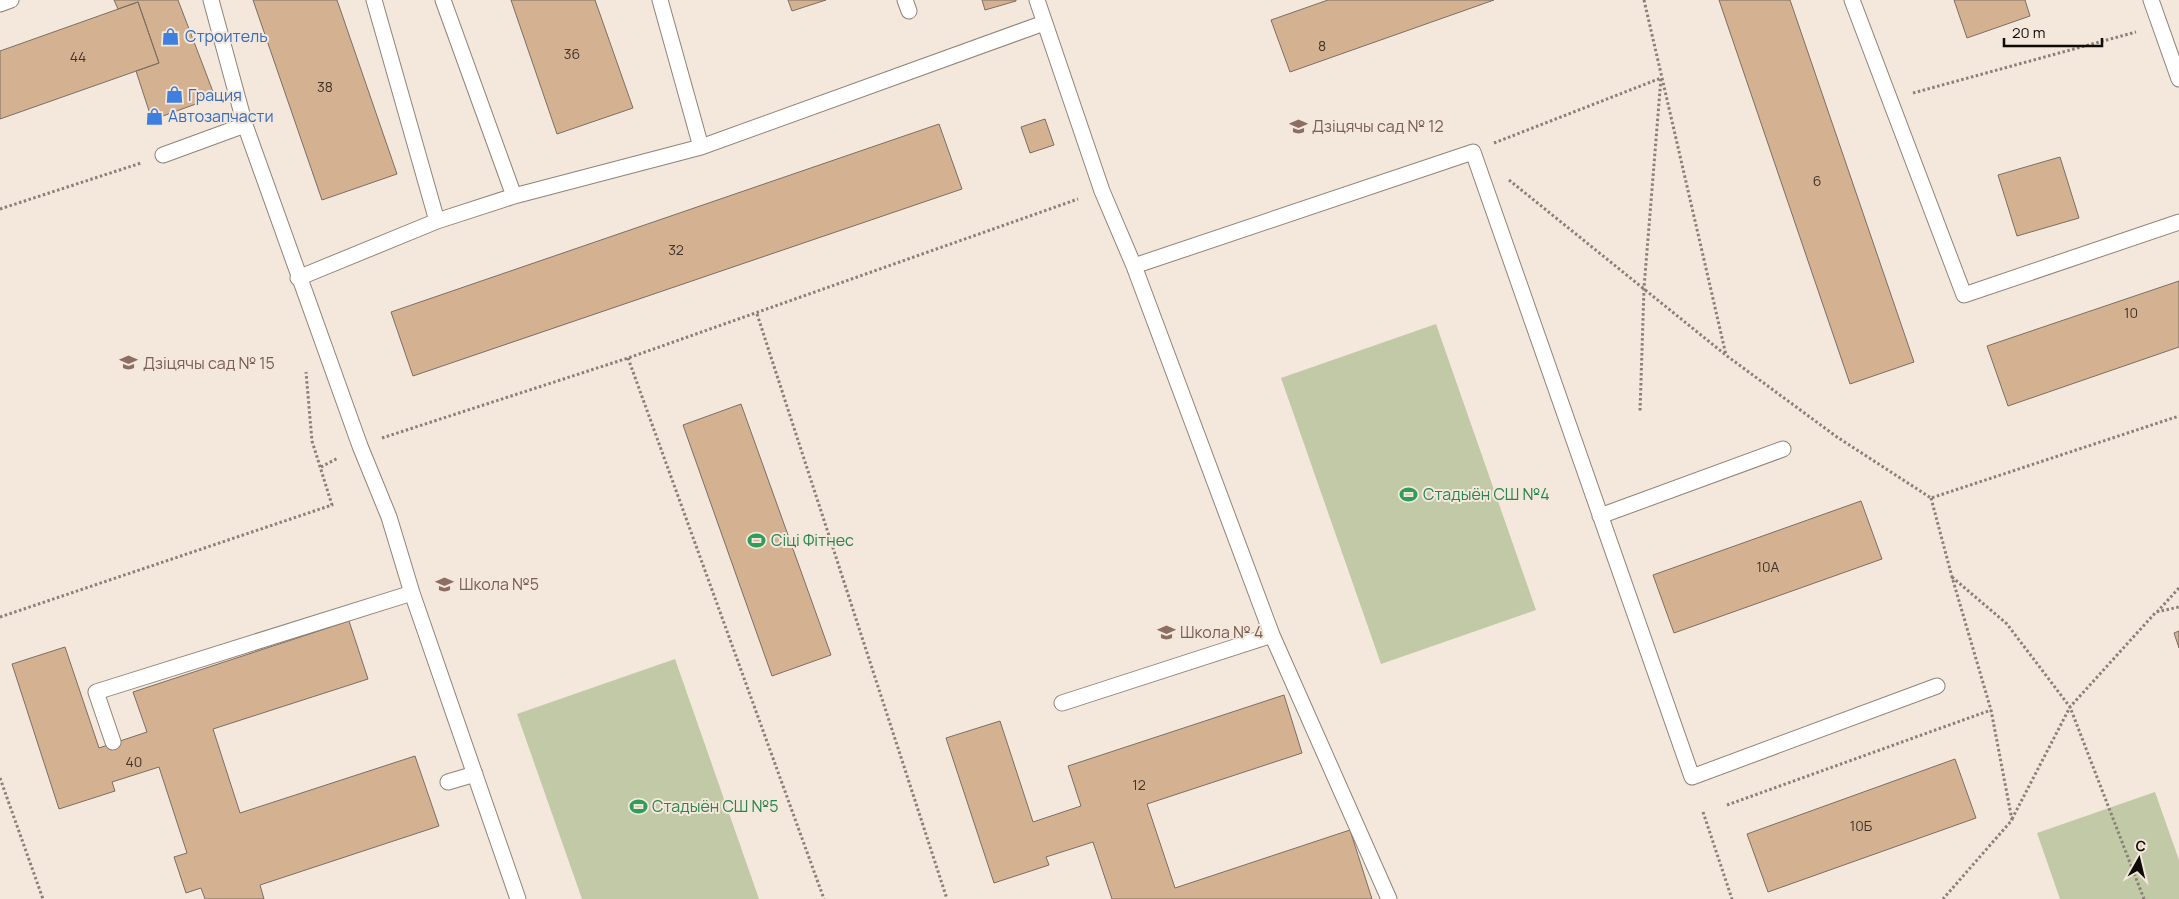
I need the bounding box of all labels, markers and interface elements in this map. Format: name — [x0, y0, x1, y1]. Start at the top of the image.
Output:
scale bar — [2004, 15, 2102, 47]
text: 20 m — [2012, 22, 2045, 43]
place label: Строитель — [185, 25, 268, 47]
shop icon: Строитель — [161, 26, 181, 46]
house number: 8 — [1318, 36, 1326, 55]
house number: 36 — [564, 44, 580, 63]
house number: 44 — [70, 47, 86, 66]
house number: 38 — [317, 77, 333, 96]
place label: Грация — [188, 84, 242, 106]
shop icon: Грация — [164, 85, 184, 105]
place label: Автозапчасти — [168, 105, 274, 127]
shop icon: Автозапчасти — [144, 106, 164, 126]
place label: Дзіцячы сад № 12 — [1312, 115, 1444, 137]
school or university icon: Дзіцячы сад № 12 — [1288, 116, 1308, 136]
house number: 6 — [1813, 171, 1821, 190]
house number: 32 — [668, 240, 684, 259]
house number: 10 — [2124, 303, 2138, 322]
place label: Дзіцячы сад № 15 — [143, 352, 275, 374]
school or university icon: Дзіцячы сад № 15 — [119, 353, 139, 373]
place label: Стадыён СШ №4 — [1423, 483, 1550, 505]
sports icon: Стадыён СШ №4 — [1399, 484, 1419, 504]
place label: Сіці Фітнес — [771, 529, 854, 551]
sports icon: Сіці Фітнес — [747, 530, 767, 550]
house number: 10А — [1757, 557, 1780, 576]
place label: Школа №5 — [459, 573, 539, 595]
school or university icon: Школа №5 — [435, 574, 455, 594]
place label: Школа № 4 — [1180, 621, 1263, 643]
school or university icon: Школа № 4 — [1156, 622, 1176, 642]
house number: 40 — [126, 752, 142, 771]
house number: 12 — [1132, 775, 1146, 794]
place label: Стадыён СШ №5 — [652, 795, 779, 817]
sports icon: Стадыён СШ №5 — [628, 796, 648, 816]
house number: 10Б — [1850, 816, 1873, 835]
north arrow — [2114, 834, 2164, 884]
text: С — [2134, 836, 2147, 856]

